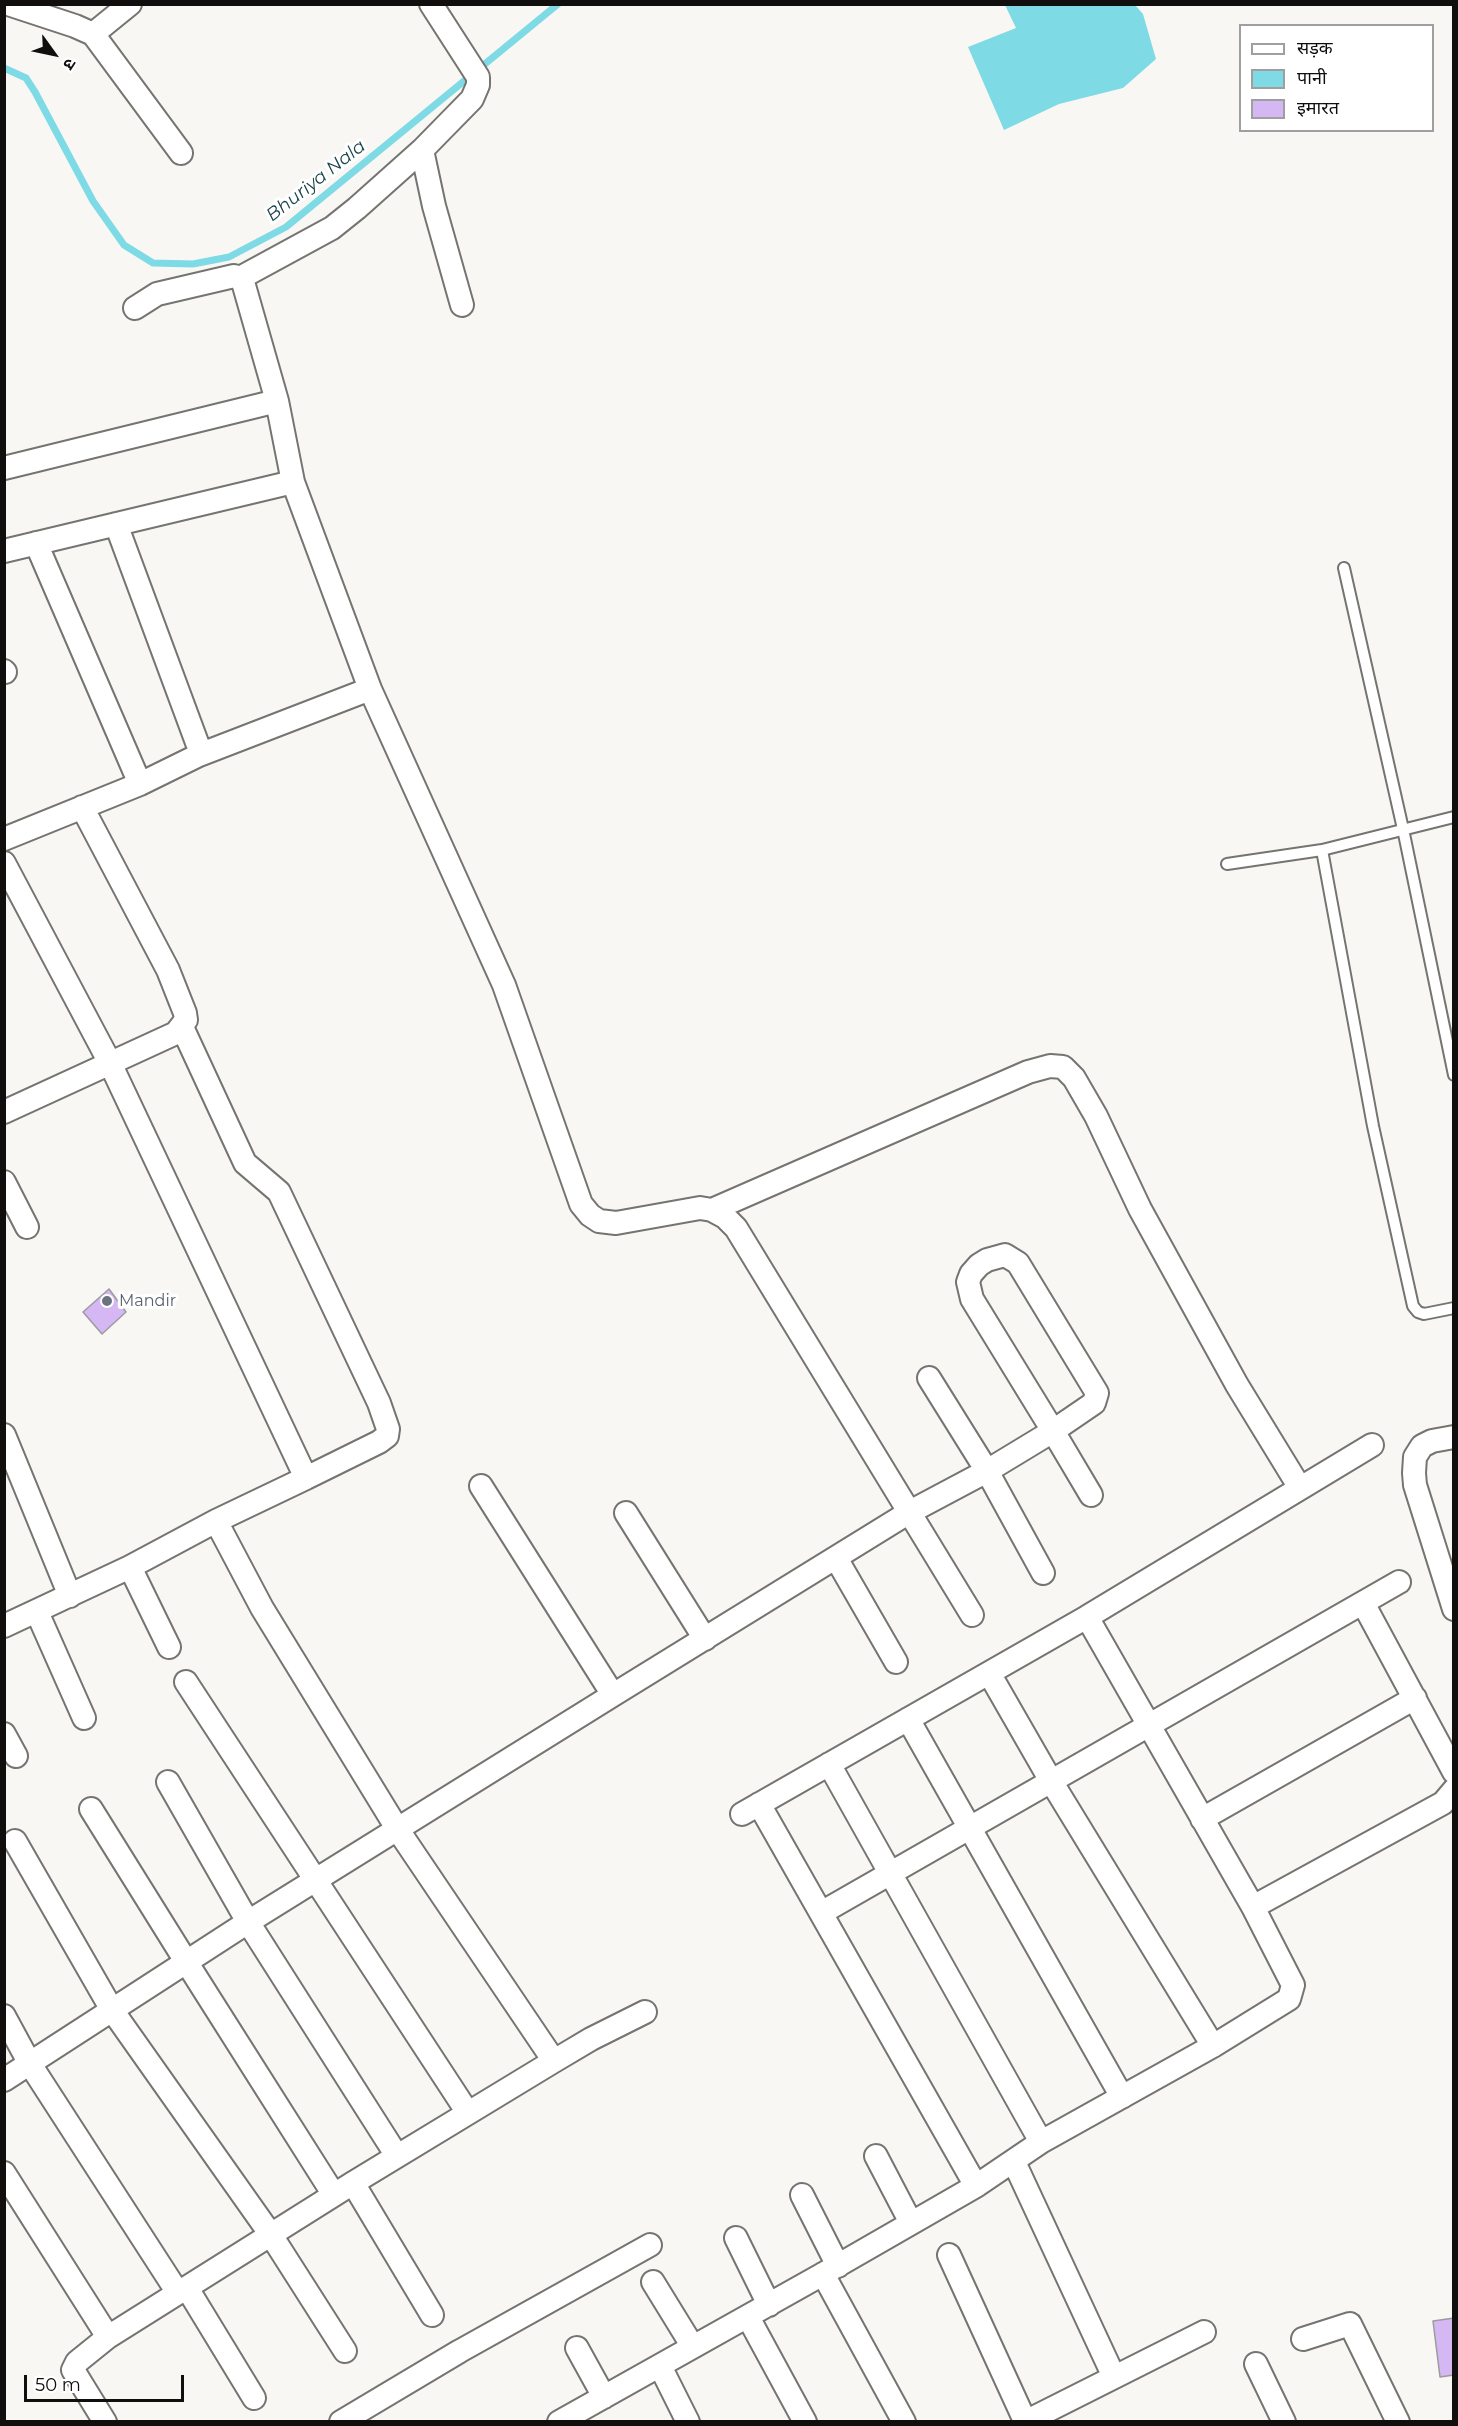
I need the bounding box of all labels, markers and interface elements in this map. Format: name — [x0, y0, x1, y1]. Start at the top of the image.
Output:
north arrow — [24, 24, 84, 84]
legend — [1239, 24, 1434, 132]
text: सड़क — [1297, 37, 1333, 59]
text: उ — [59, 55, 80, 73]
text: पानी — [1297, 67, 1327, 89]
text: इमारत — [1297, 97, 1339, 119]
water label: Bhuriya Nala — [262, 136, 370, 226]
place label: Mandir — [119, 1291, 176, 1311]
marker: Mandir — [100, 1294, 114, 1308]
scale bar — [27, 2363, 188, 2401]
text: 50 m — [35, 2374, 81, 2396]

